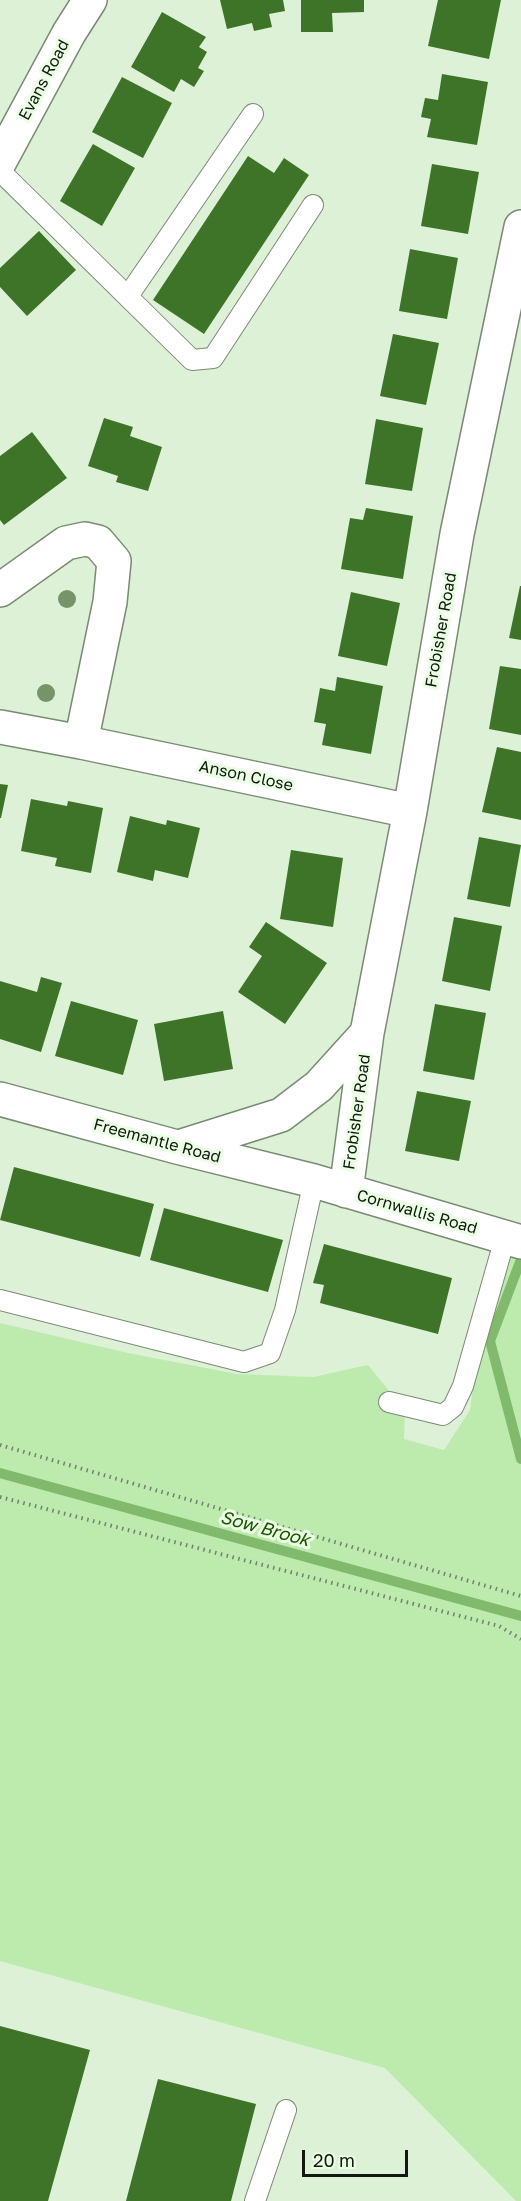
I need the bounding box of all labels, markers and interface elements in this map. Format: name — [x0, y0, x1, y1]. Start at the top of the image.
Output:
street label: Evans Road — [15, 36, 73, 124]
street label: Frobisher Road — [421, 571, 461, 689]
street label: Anson Close — [197, 757, 295, 795]
street label: Frobisher Road — [339, 1053, 375, 1171]
street label: Freemantle Road — [91, 1115, 223, 1167]
street label: Cornwallis Road — [355, 1186, 479, 1238]
water label: Sow Brook — [218, 1507, 312, 1551]
scale bar — [305, 2138, 412, 2176]
text: 20 m — [313, 2149, 355, 2171]

